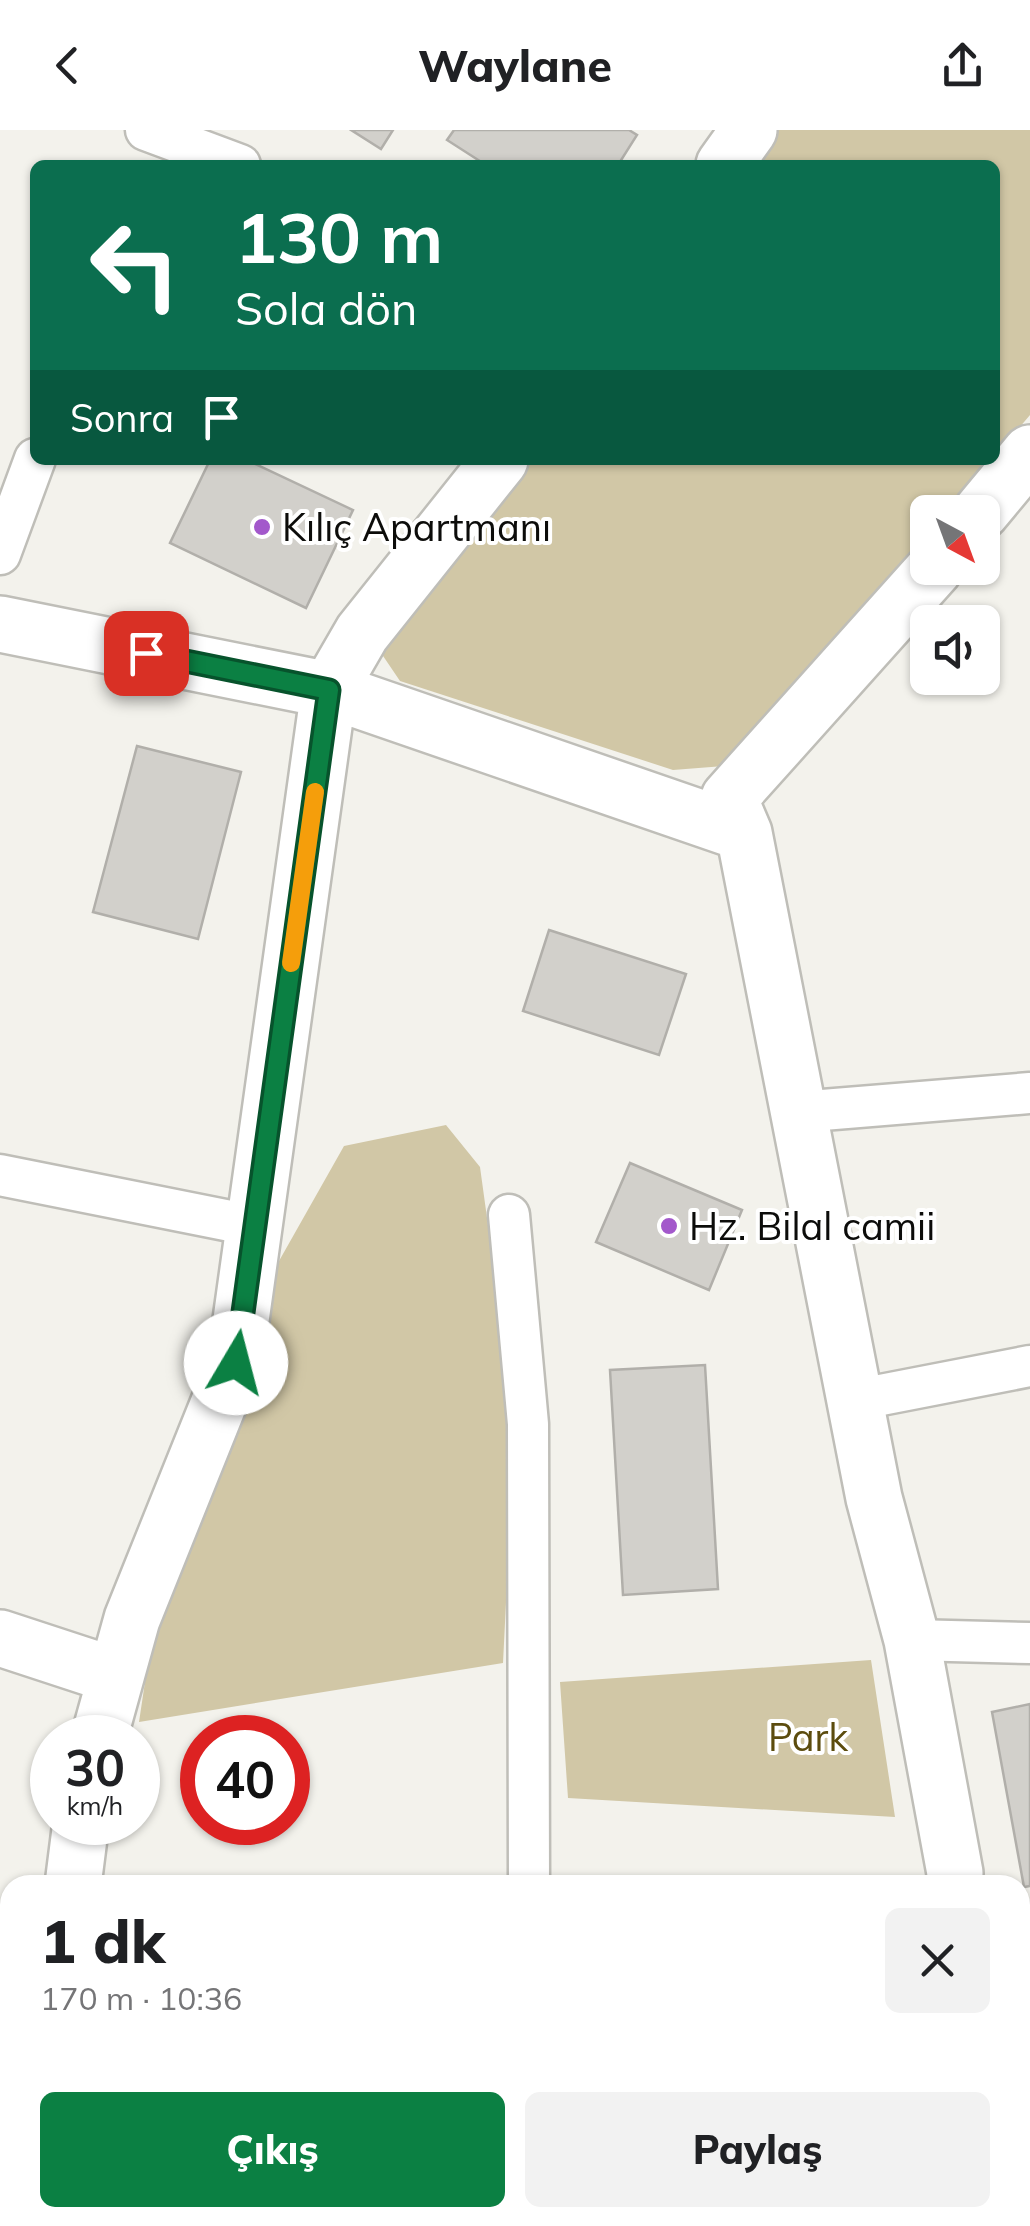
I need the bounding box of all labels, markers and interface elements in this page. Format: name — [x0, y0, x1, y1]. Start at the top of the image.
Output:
text: Waylane — [418, 37, 612, 93]
icon: back — [40, 38, 95, 93]
icon: share — [935, 38, 990, 93]
text: 130 m — [235, 193, 443, 281]
icon: left — [70, 200, 200, 330]
text: Sola dön — [235, 280, 417, 336]
icon: arrive — [194, 390, 249, 445]
text: Sonra — [70, 394, 174, 442]
north arrow — [910, 495, 1000, 585]
map controls — [910, 495, 1000, 695]
place label: Kılıç Apartmanı — [282, 503, 551, 551]
marker: Kılıç Apartmanı — [251, 516, 273, 538]
button: sound — [910, 605, 1000, 695]
pin — [104, 611, 189, 696]
icon: arrive — [119, 626, 174, 681]
place label: Hz. Bilal camii — [689, 1202, 935, 1250]
marker: Hz. Bilal camii — [658, 1215, 680, 1237]
position arrow — [184, 1311, 288, 1415]
park label: Park — [768, 1713, 848, 1761]
speed limit sign: 40 — [180, 1715, 310, 1845]
text: 30 — [65, 1736, 125, 1799]
text: km/h — [67, 1790, 123, 1821]
text: 1 dk — [40, 1903, 165, 1978]
button: close — [885, 1908, 990, 2013]
text: 170 m · 10:36 — [40, 1978, 242, 2018]
button: Çıkış — [40, 2092, 505, 2207]
button: Paylaş — [525, 2092, 990, 2207]

